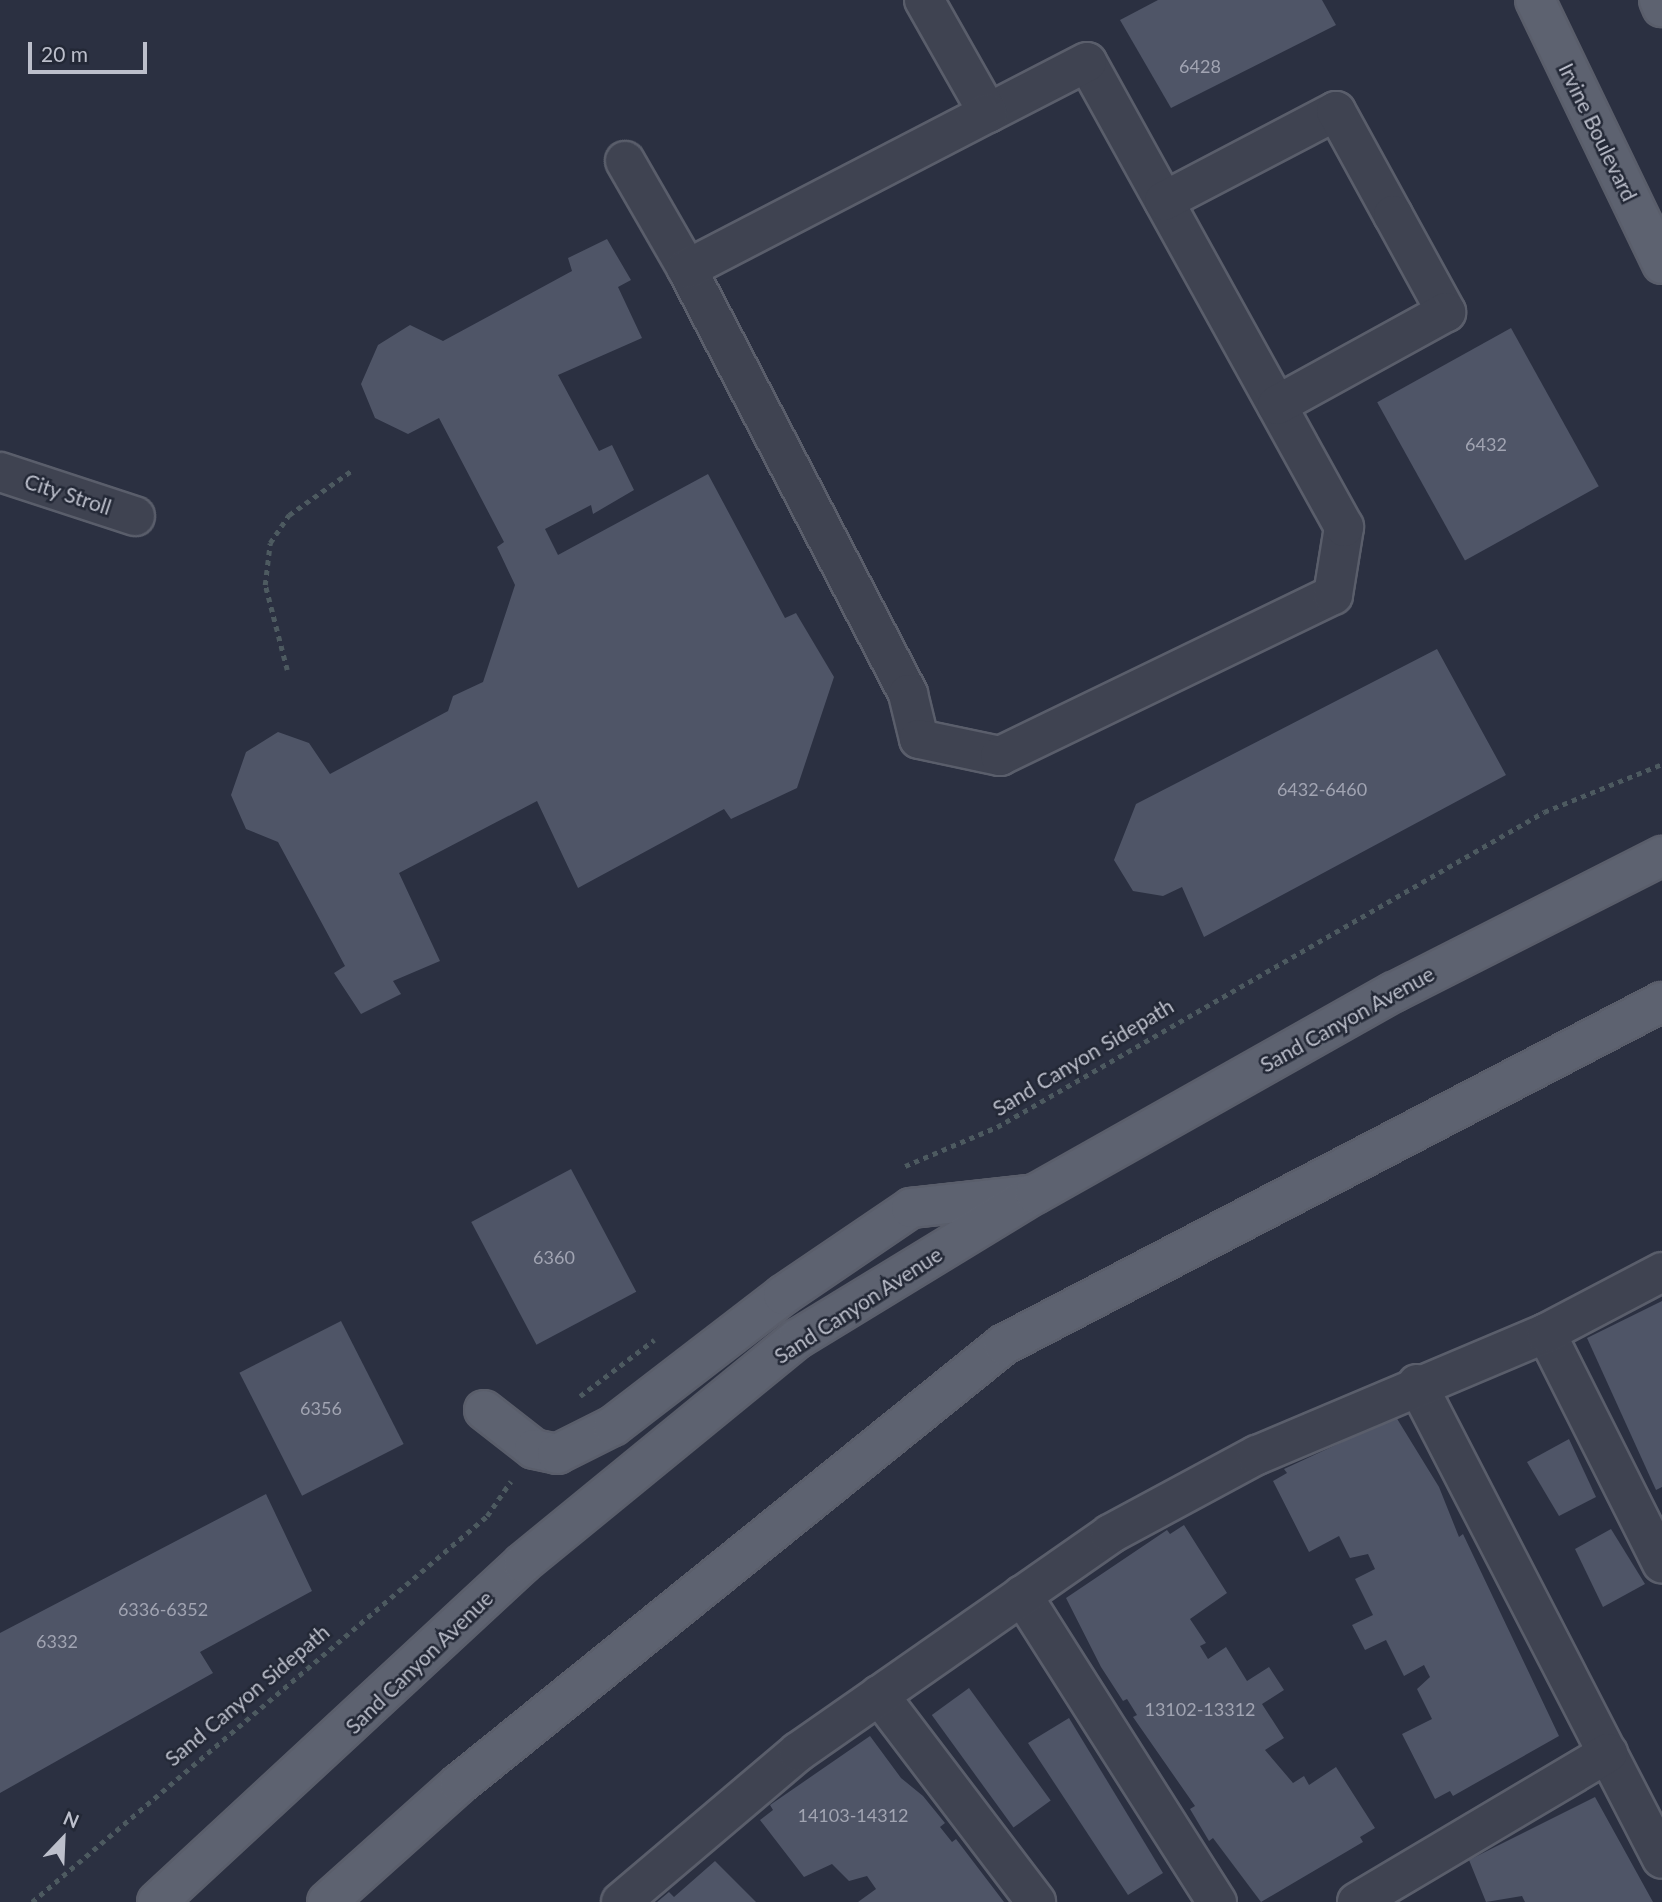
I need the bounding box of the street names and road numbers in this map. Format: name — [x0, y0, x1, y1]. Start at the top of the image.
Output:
street label: Irvine Boulevard — [1554, 59, 1642, 205]
street label: City Stroll — [21, 468, 115, 520]
street label: Sand Canyon Avenue — [1255, 961, 1439, 1077]
street label: Sand Canyon Sidepath — [988, 993, 1178, 1121]
street label: Sand Canyon Avenue — [769, 1241, 947, 1369]
street label: Sand Canyon Avenue — [340, 1585, 498, 1739]
street label: Sand Canyon Sidepath — [160, 1619, 334, 1771]

